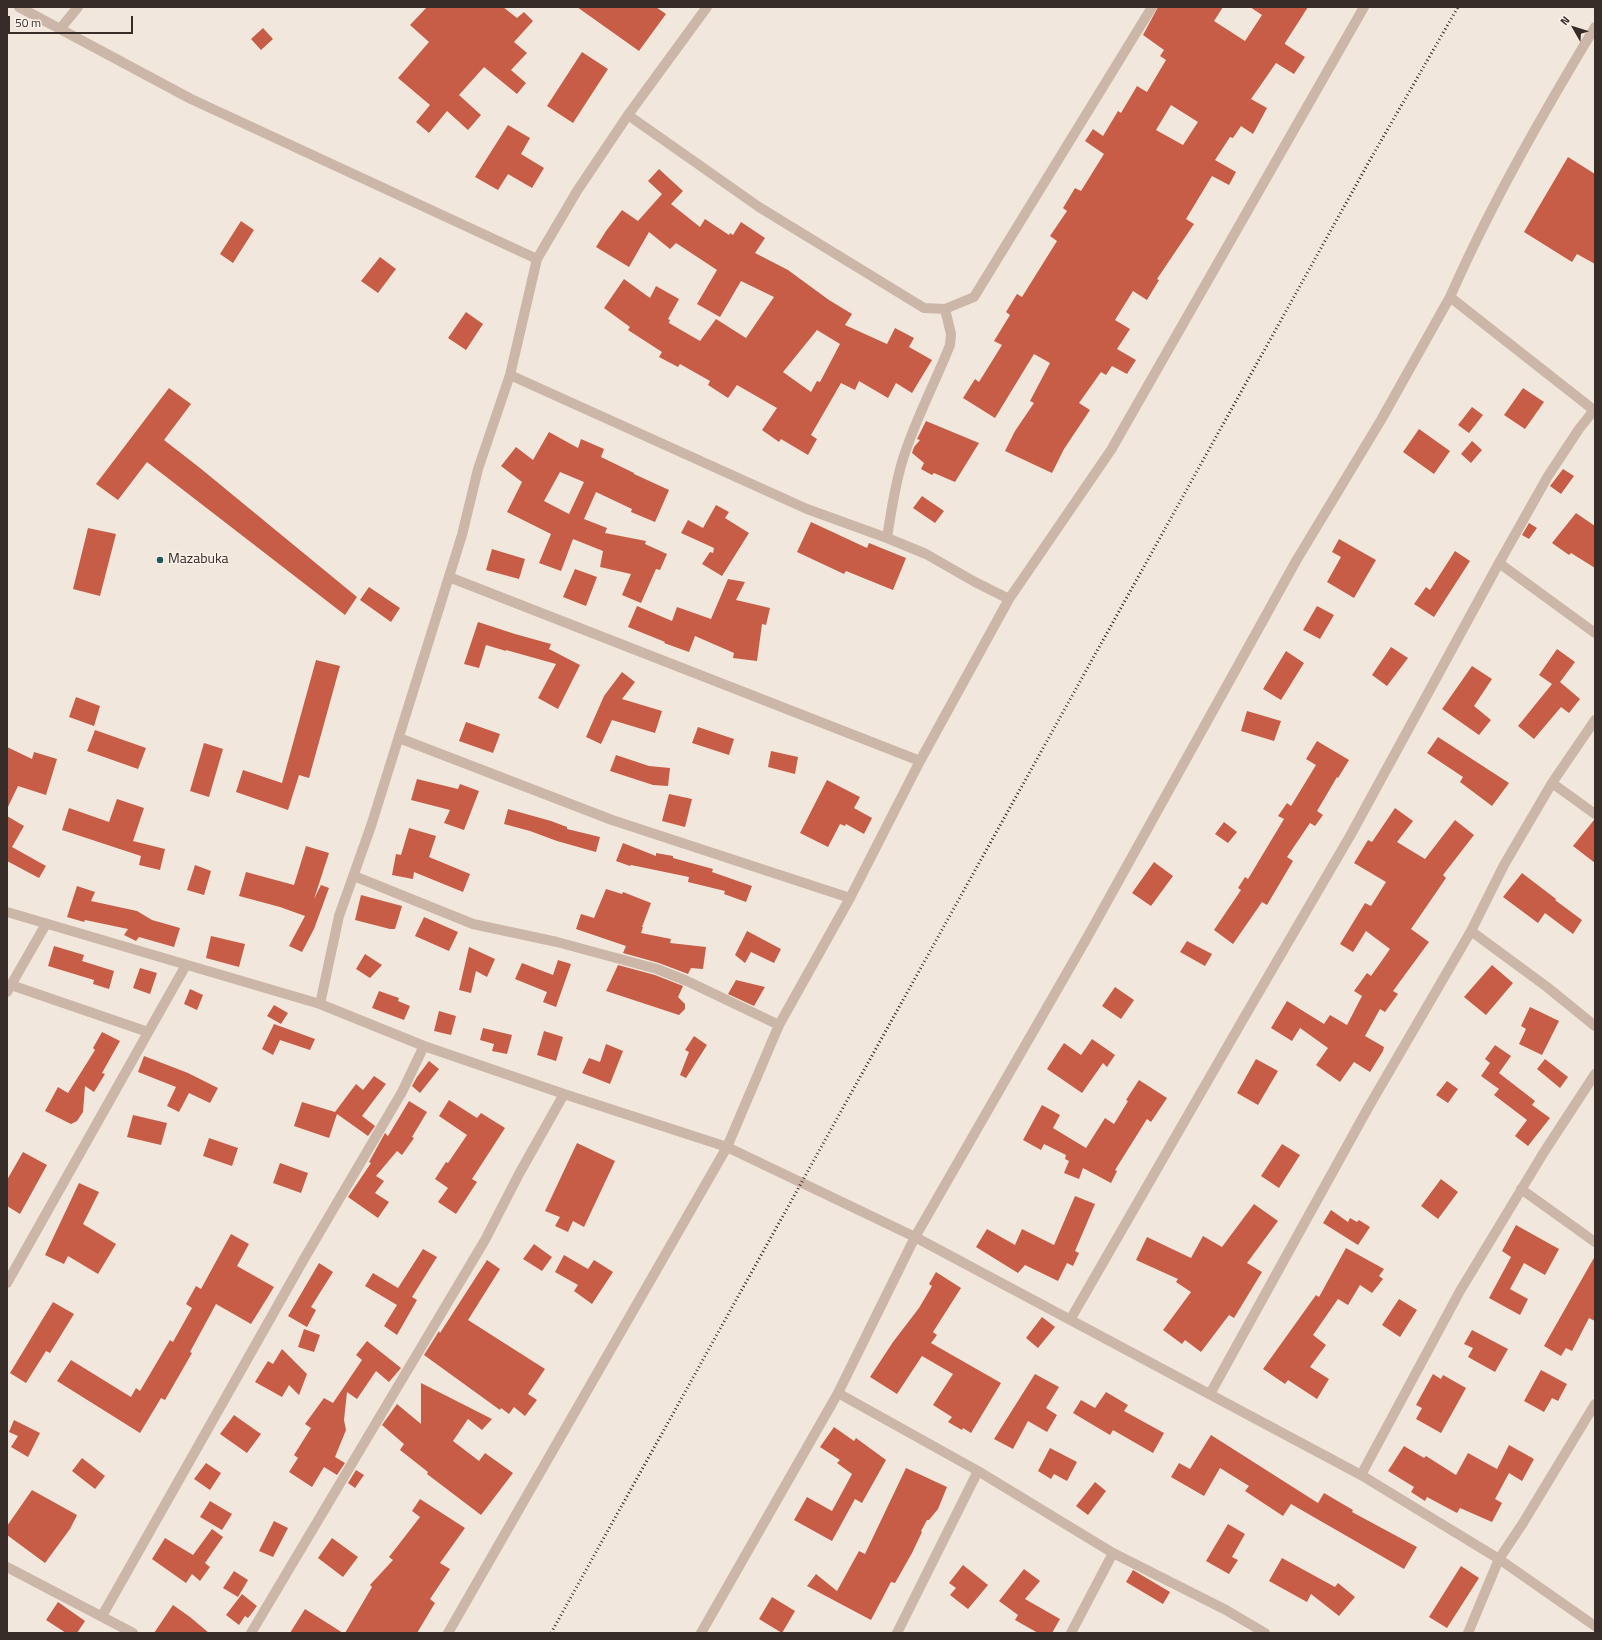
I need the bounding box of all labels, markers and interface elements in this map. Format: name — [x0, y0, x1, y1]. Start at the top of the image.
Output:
scale bar — [10, 8, 135, 34]
north arrow — [1554, 8, 1594, 48]
text: N — [1556, 12, 1573, 28]
text: 50 m — [15, 13, 41, 32]
place label: Mazabuka — [168, 552, 229, 568]
marker: Mazabuka — [155, 555, 165, 565]

